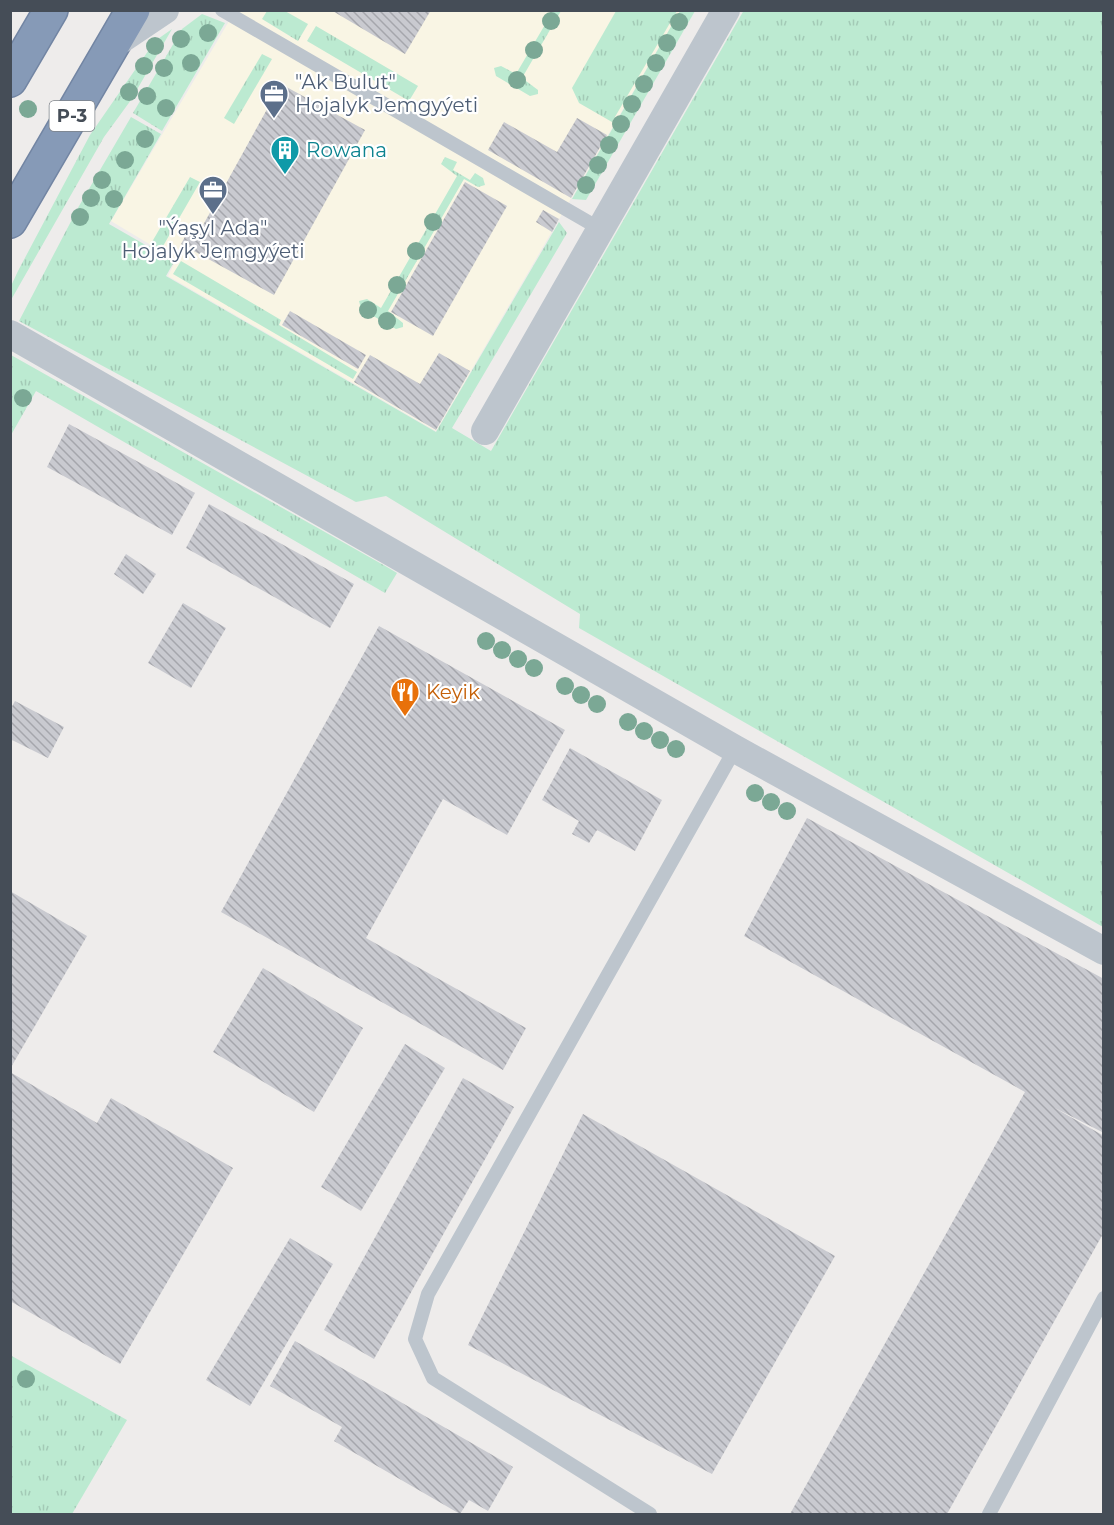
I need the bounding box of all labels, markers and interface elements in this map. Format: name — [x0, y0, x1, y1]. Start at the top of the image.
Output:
place label: "Ak Bulut" Hojalyk Jemgyýeti — [295, 70, 478, 117]
office icon: "Ak Bulut" Hojalyk Jemgyýeti — [258, 78, 290, 120]
road number: P-3 — [50, 101, 94, 131]
building icon: Rowana — [269, 134, 301, 176]
place label: Rowana — [306, 138, 387, 162]
office icon: "Ýaşyl Ada" Hojalyk Jemgyýeti — [197, 174, 229, 216]
place label: "Ýaşyl Ada" Hojalyk Jemgyýeti — [121, 216, 305, 263]
restaurant icon: Keyik — [389, 676, 421, 718]
place label: Keyik — [426, 680, 480, 704]

